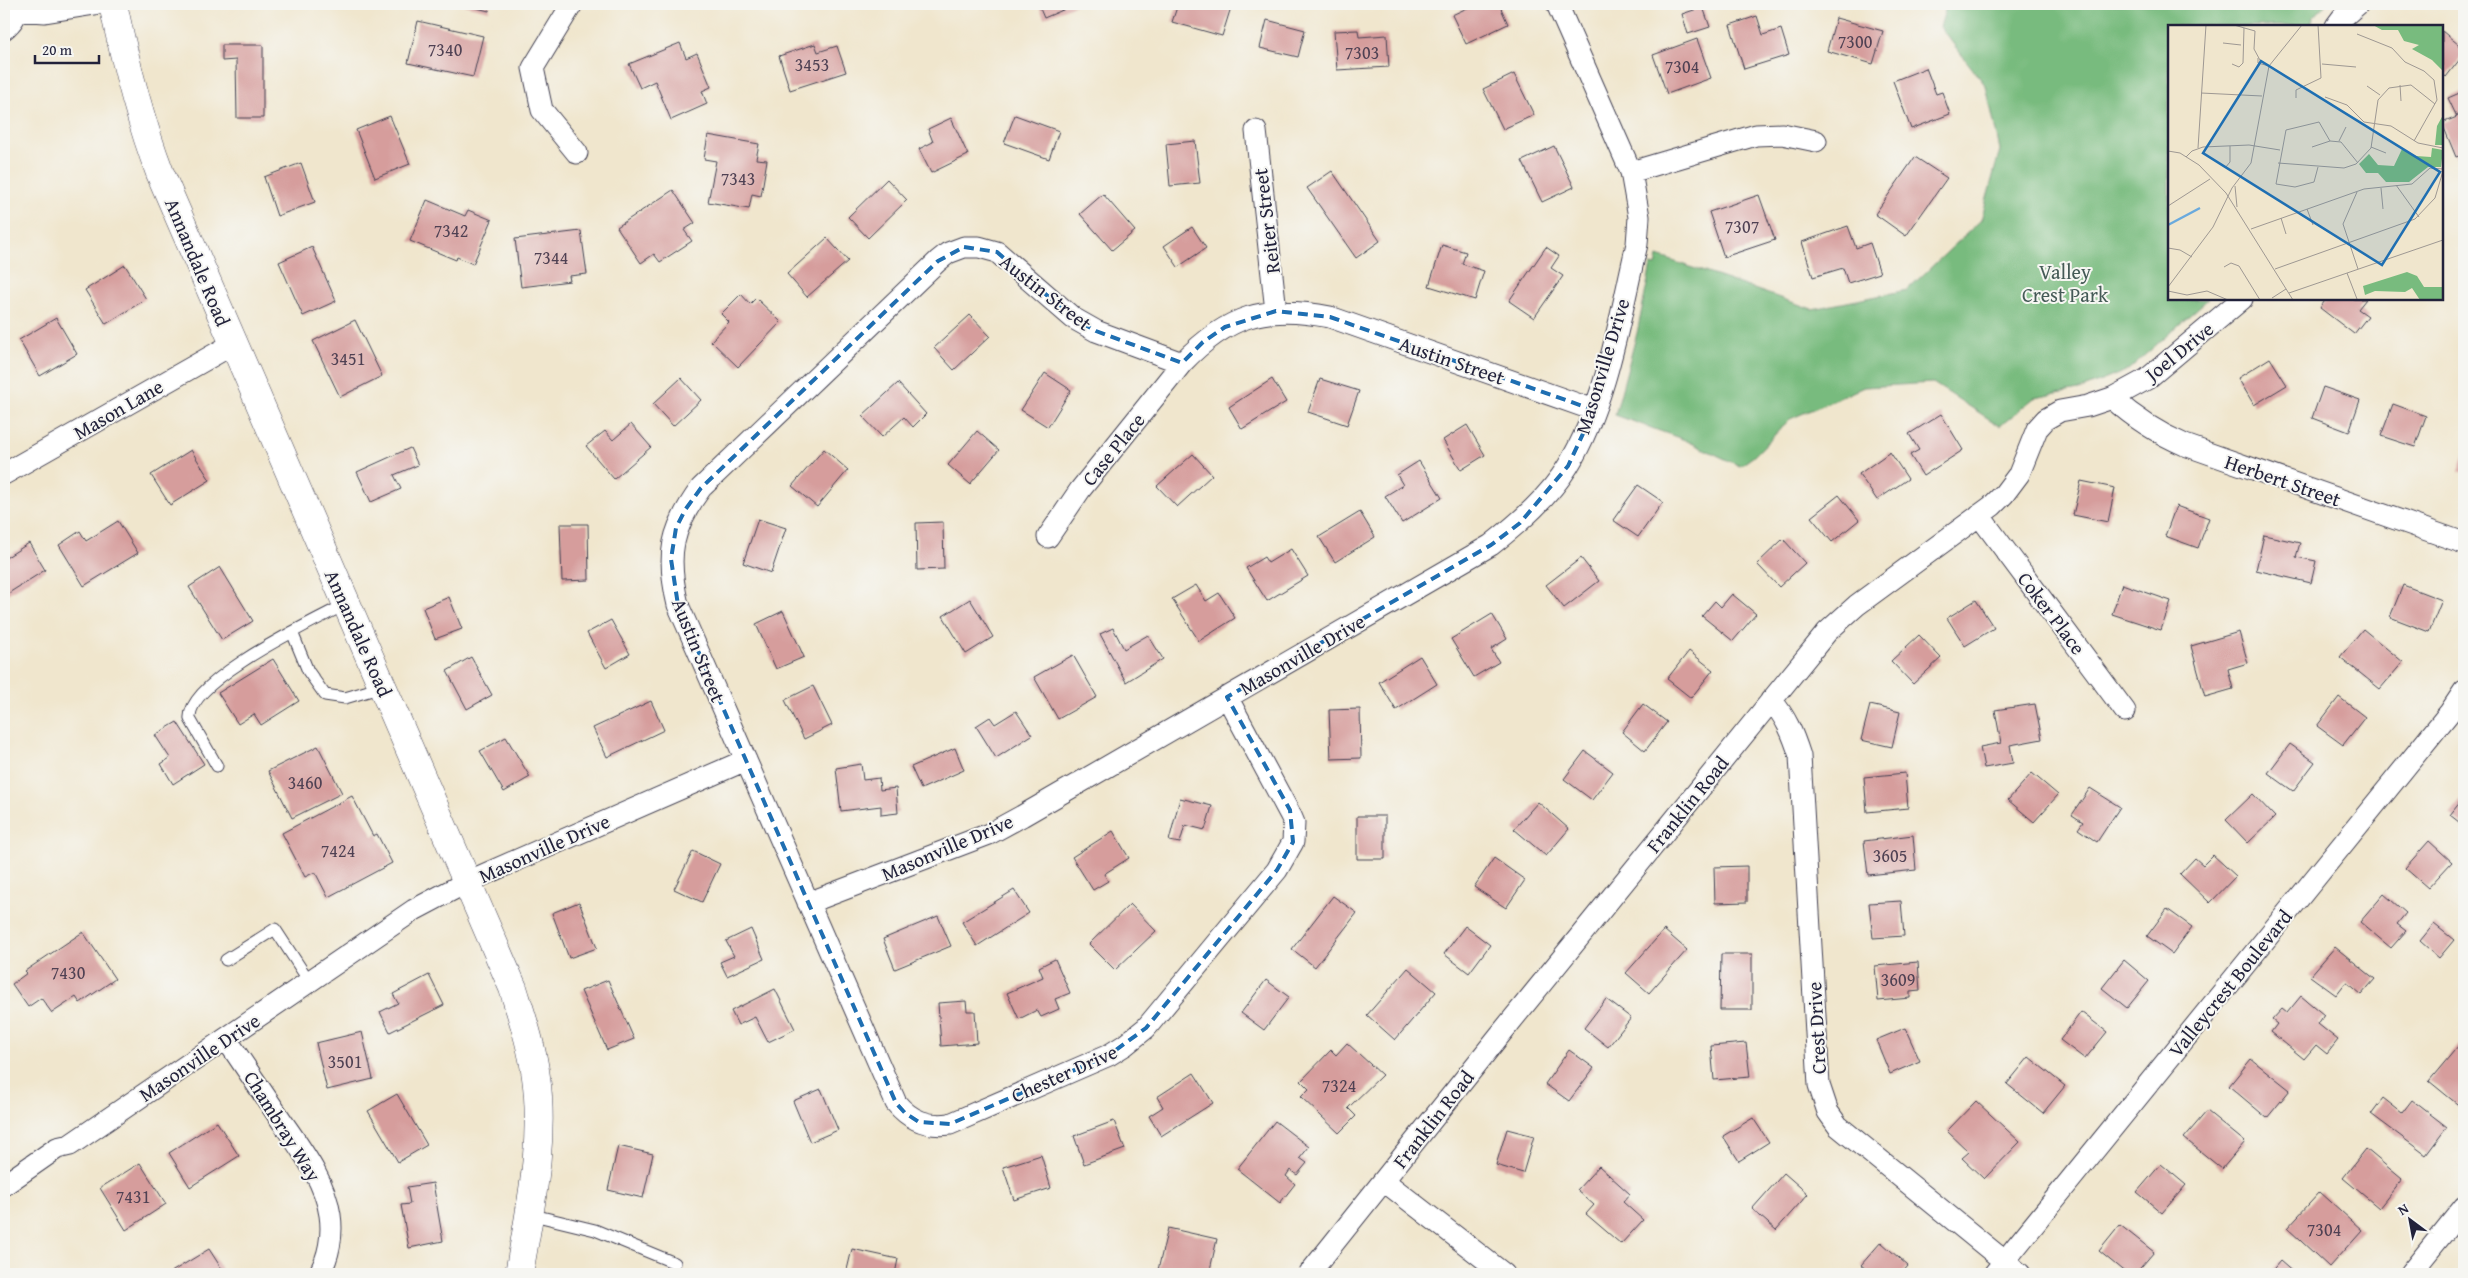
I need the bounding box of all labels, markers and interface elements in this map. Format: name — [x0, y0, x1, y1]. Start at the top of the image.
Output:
inset map — [2168, 25, 2443, 300]
house number: 7300 — [1838, 28, 1873, 55]
scale bar — [35, 32, 99, 64]
house number: 7340 — [428, 36, 463, 63]
text: 20 m — [42, 39, 73, 60]
house number: 7303 — [1345, 39, 1379, 66]
house number: 3453 — [795, 51, 829, 78]
house number: 7304 — [1665, 53, 1699, 80]
house number: 7343 — [721, 165, 755, 192]
street label: Reiter Street — [1245, 167, 1287, 275]
street label: Annandale Road — [158, 193, 238, 331]
house number: 7307 — [1725, 213, 1759, 240]
house number: 7342 — [434, 217, 468, 244]
house number: 7344 — [534, 244, 568, 271]
street label: Austin Street — [994, 247, 1098, 337]
park label: Valley Crest Park — [2022, 257, 2109, 309]
street label: Masonville Drive — [1568, 294, 1636, 438]
street label: Joel Drive — [2136, 314, 2220, 390]
street label: Austin Street — [1395, 328, 1509, 392]
house number: 3451 — [331, 345, 365, 372]
street label: Mason Lane — [68, 372, 168, 446]
street label: Case Place — [1075, 406, 1151, 492]
street label: Herbert Street — [2221, 447, 2345, 513]
street label: Annandale Road — [318, 565, 400, 702]
street label: Coker Place — [2011, 566, 2093, 660]
street label: Austin Street — [665, 594, 733, 706]
street label: Masonville Drive — [1234, 606, 1370, 702]
street label: Franklin Road — [1639, 749, 1735, 859]
house number: 3460 — [288, 769, 323, 796]
street label: Masonville Drive — [474, 806, 614, 890]
street label: Masonville Drive — [877, 806, 1017, 888]
house number: 7424 — [321, 837, 355, 864]
house number: 3605 — [1873, 842, 1907, 869]
street label: Valleycrest Boulevard — [2161, 903, 2299, 1063]
house number: 7430 — [51, 959, 86, 986]
house number: 3609 — [1881, 966, 1915, 993]
street label: Crest Drive — [1799, 981, 1833, 1075]
street label: Masonville Drive — [133, 1006, 265, 1108]
street label: Chester Drive — [1006, 1037, 1122, 1109]
house number: 3501 — [328, 1048, 362, 1075]
street label: Franklin Road — [1385, 1064, 1481, 1174]
street label: Chambray Way — [237, 1065, 329, 1187]
house number: 7324 — [1322, 1072, 1356, 1099]
house number: 7431 — [116, 1183, 150, 1210]
north arrow — [2386, 1196, 2436, 1246]
text: N — [2394, 1198, 2413, 1220]
house number: 7304 — [2307, 1216, 2341, 1243]

